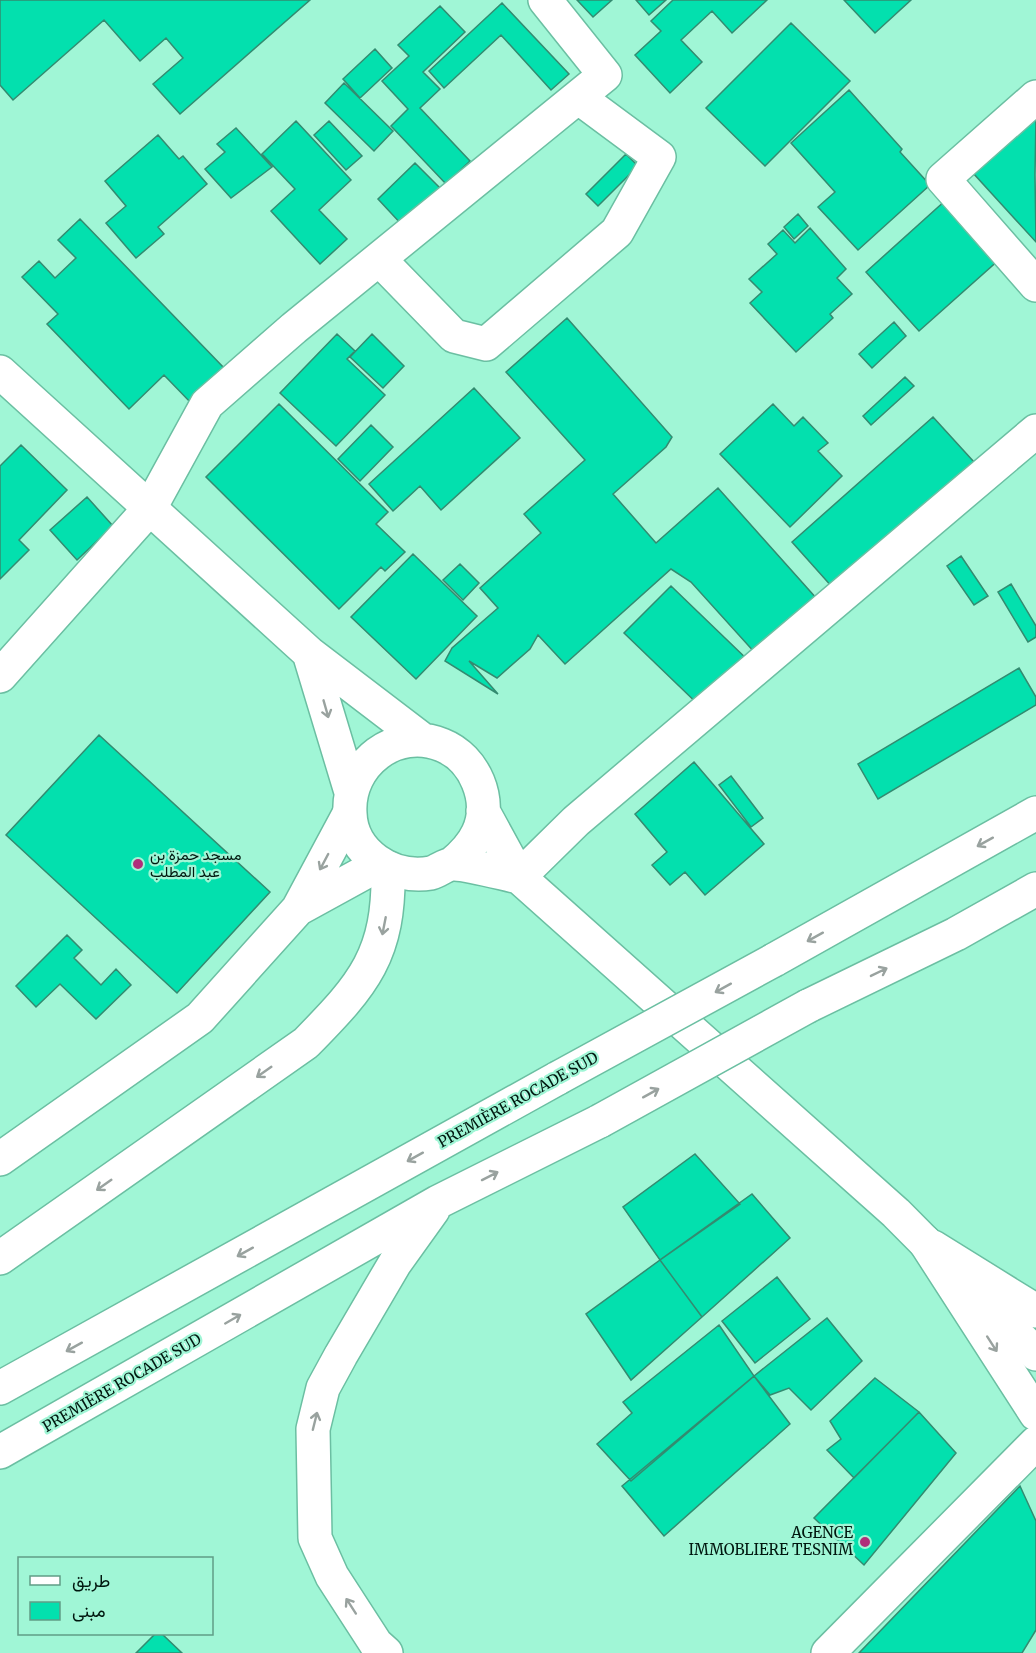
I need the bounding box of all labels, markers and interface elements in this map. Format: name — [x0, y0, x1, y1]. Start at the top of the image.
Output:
one-way arrow — [321, 699, 332, 718]
one-way arrow — [977, 836, 994, 848]
place label: مسجد حمزة بن عبد المطلب — [150, 845, 241, 881]
one-way arrow — [318, 853, 330, 870]
marker: مسجد حمزة بن عبد المطلب — [131, 857, 145, 871]
one-way arrow — [378, 916, 389, 936]
one-way arrow — [807, 931, 824, 943]
one-way arrow — [870, 965, 888, 977]
one-way arrow — [714, 983, 732, 994]
street label: PREMIÈRE ROCADE SUD — [434, 1047, 601, 1152]
one-way arrow — [256, 1066, 272, 1079]
one-way arrow — [642, 1087, 659, 1099]
one-way arrow — [407, 1151, 424, 1163]
one-way arrow — [481, 1170, 499, 1181]
one-way arrow — [97, 1179, 113, 1191]
one-way arrow — [236, 1247, 254, 1258]
one-way arrow — [224, 1313, 241, 1325]
street label: PREMIÈRE ROCADE SUD — [38, 1328, 205, 1436]
one-way arrow — [985, 1335, 998, 1352]
one-way arrow — [66, 1341, 83, 1353]
one-way arrow — [310, 1412, 322, 1431]
place label: AGENCE IMMOBLIERE TESNIM — [688, 1523, 853, 1559]
marker: AGENCE IMMOBLIERE TESNIM — [858, 1535, 872, 1549]
legend — [18, 1557, 213, 1635]
text: طريق — [72, 1569, 110, 1592]
one-way arrow — [345, 1598, 357, 1615]
text: مبنى — [72, 1599, 106, 1622]

